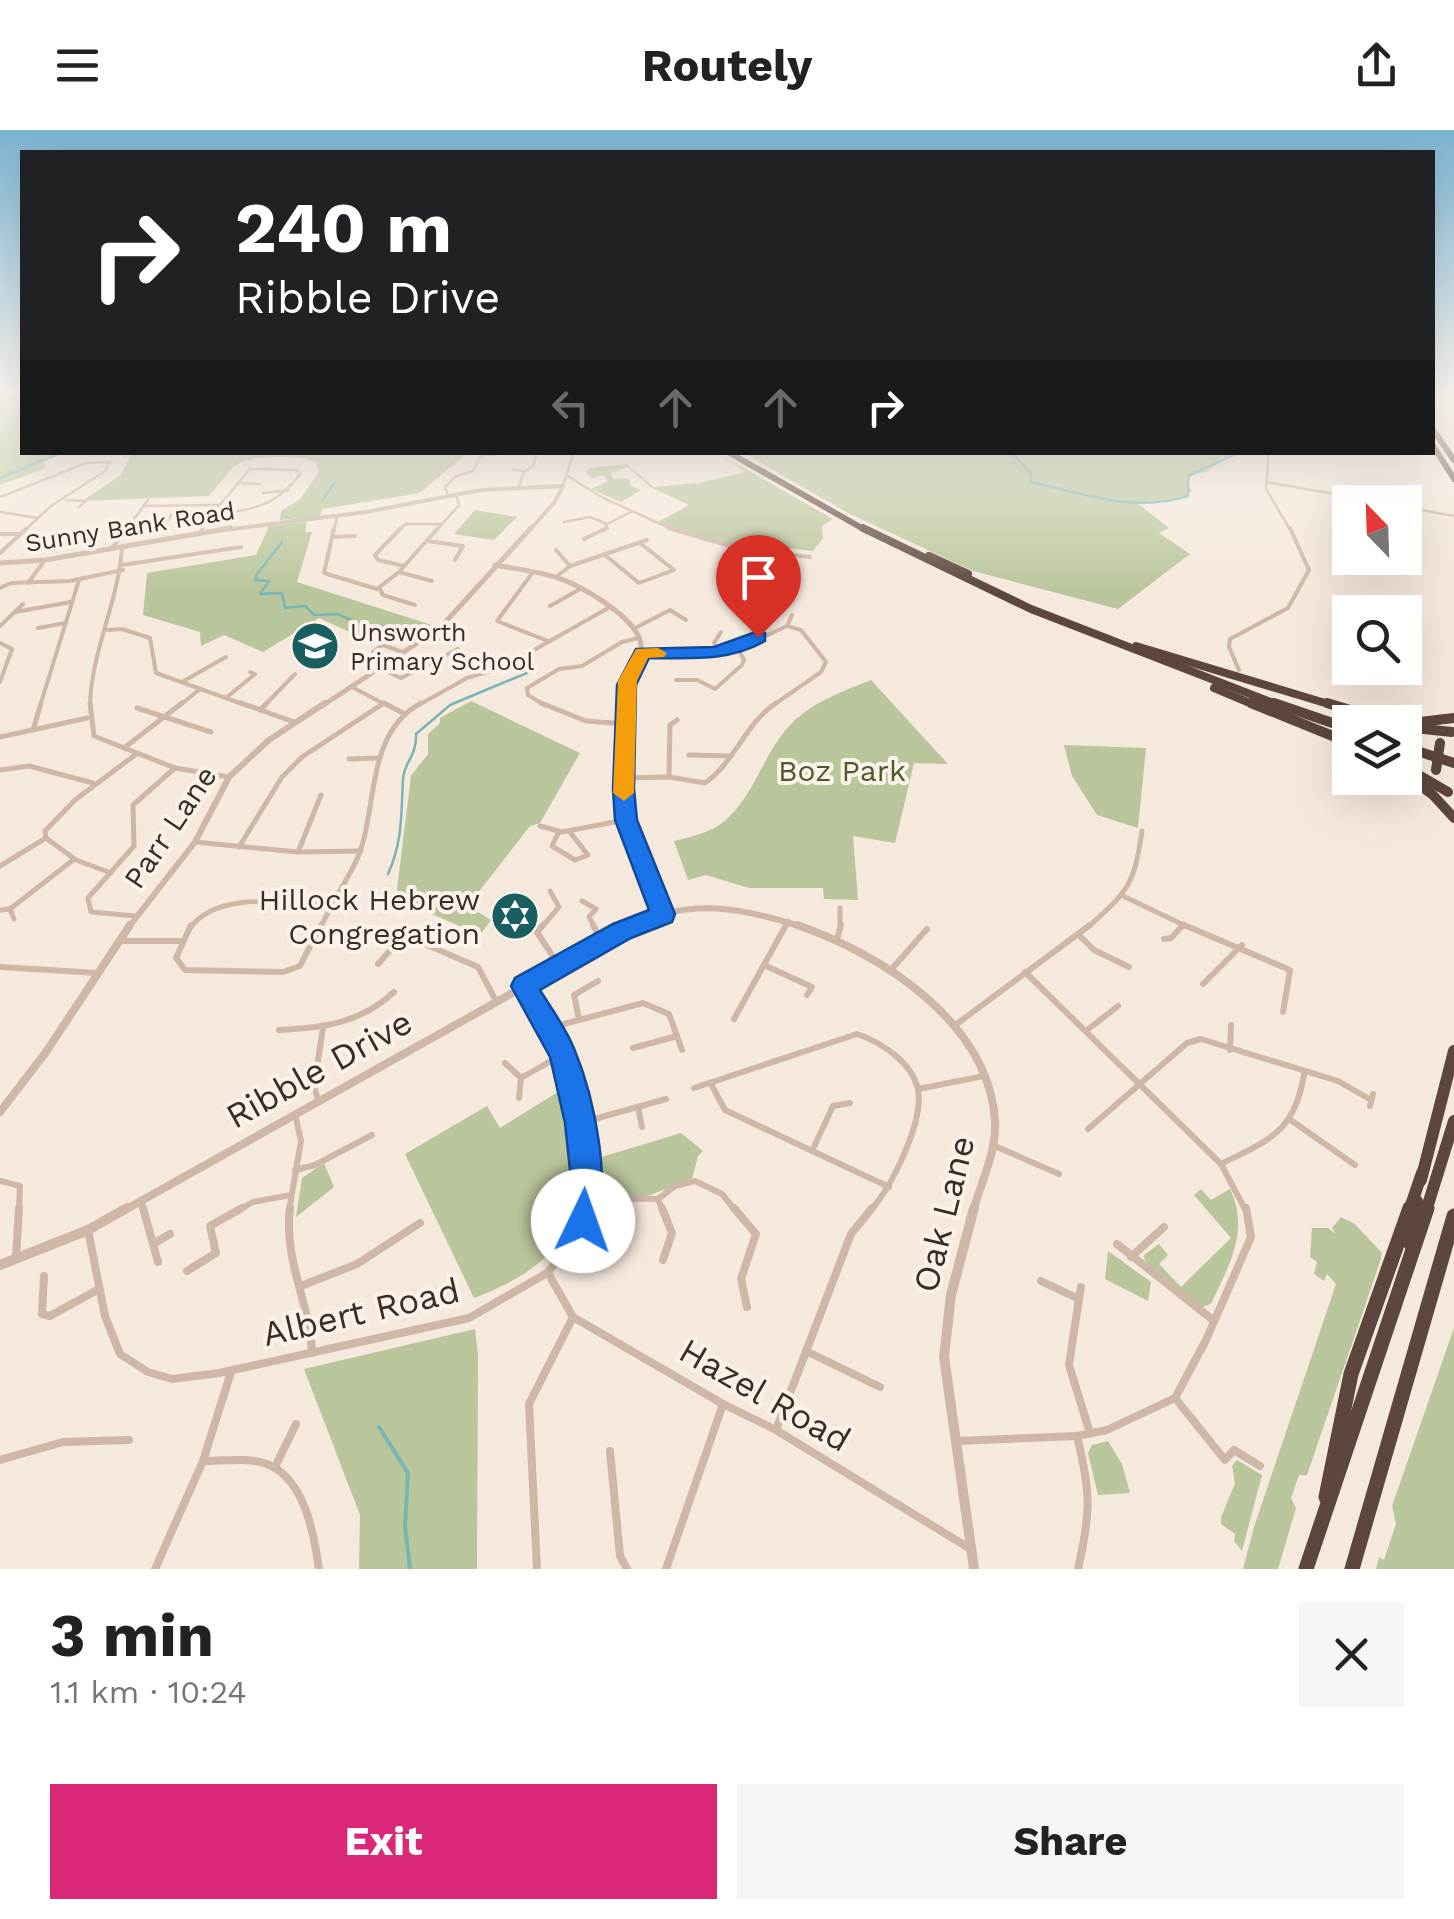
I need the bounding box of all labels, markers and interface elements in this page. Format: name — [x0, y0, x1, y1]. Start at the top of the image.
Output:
icon: menu — [50, 38, 105, 93]
icon: share — [1349, 38, 1404, 93]
text: Routely — [642, 39, 812, 92]
text: 240 m — [235, 187, 452, 269]
icon: right — [70, 190, 200, 320]
text: Ribble Drive — [235, 271, 500, 324]
icon: left — [543, 380, 598, 435]
icon: ahead — [648, 380, 703, 435]
icon: ahead — [753, 380, 808, 435]
icon: right — [858, 380, 913, 435]
north arrow — [1332, 485, 1422, 575]
map controls — [1332, 485, 1422, 795]
street label: Sunny Bank Road — [23, 496, 237, 558]
pin — [716, 535, 801, 638]
icon: arrive — [731, 550, 786, 605]
button: search — [1332, 595, 1422, 685]
place label: Unsworth Primary School — [350, 618, 535, 676]
school or university icon: Unsworth Primary School — [289, 620, 341, 672]
button: layers — [1332, 705, 1422, 795]
park label: Boz Park — [778, 753, 906, 788]
street label: Parr Lane — [116, 759, 224, 895]
place label: Hillock Hebrew Congregation — [259, 882, 480, 951]
synagogue icon: Hillock Hebrew Congregation — [489, 890, 541, 942]
street label: Ribble Drive — [219, 1001, 419, 1137]
street label: Oak Lane — [904, 1131, 984, 1297]
position arrow — [531, 1169, 635, 1273]
street label: Albert Road — [258, 1269, 464, 1355]
street label: Hazel Road — [672, 1329, 858, 1461]
text: 3 min — [50, 1600, 214, 1671]
button: close — [1299, 1602, 1404, 1707]
text: 1.1 km · 10:24 — [50, 1673, 247, 1711]
button: Exit — [50, 1784, 717, 1899]
button: Share — [737, 1784, 1404, 1899]

